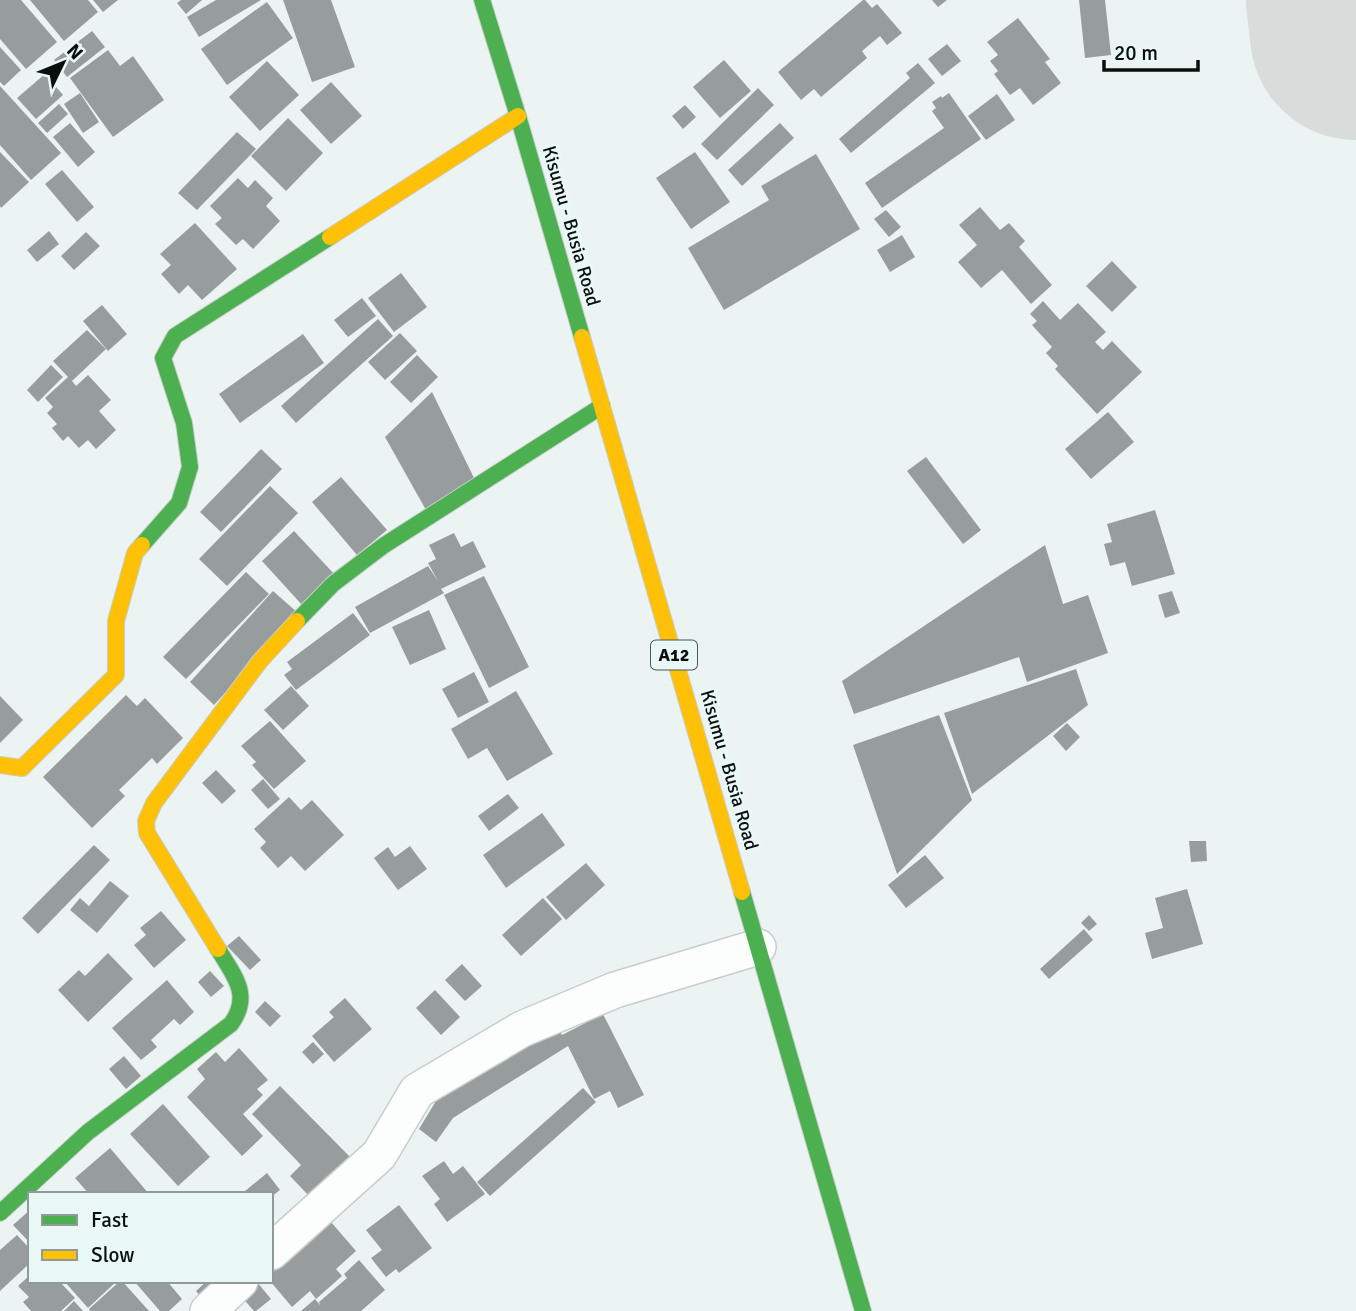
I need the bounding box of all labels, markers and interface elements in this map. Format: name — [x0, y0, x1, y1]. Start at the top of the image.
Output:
north arrow — [28, 28, 98, 98]
scale bar — [1104, 28, 1198, 72]
text: N — [61, 39, 88, 65]
text: 20 m — [1114, 40, 1158, 66]
street label: Kisumu - Busia Road — [537, 143, 605, 309]
road number: A12 — [651, 640, 697, 670]
street label: Kisumu - Busia Road — [695, 687, 763, 853]
legend — [28, 1192, 273, 1283]
text: Fast — [91, 1207, 128, 1233]
text: Slow — [91, 1242, 135, 1268]

